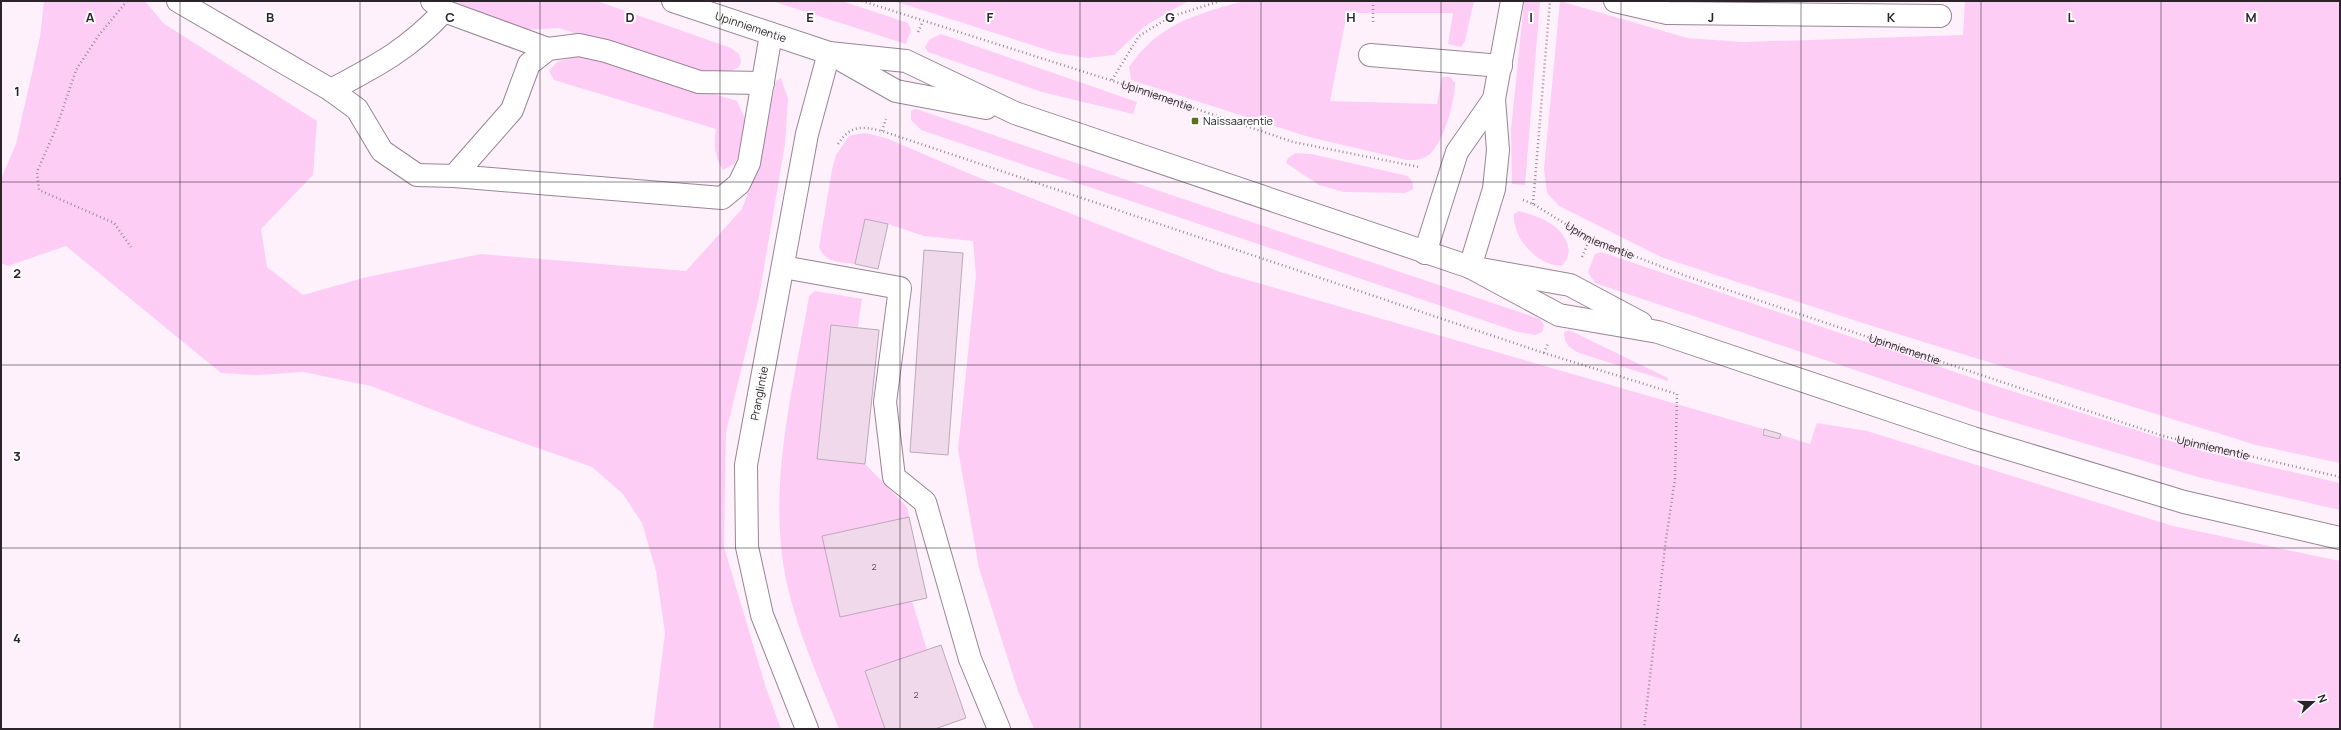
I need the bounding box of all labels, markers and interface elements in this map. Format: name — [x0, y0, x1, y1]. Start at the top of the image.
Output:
text: A — [86, 8, 95, 26]
text: B — [266, 8, 274, 26]
text: C — [445, 8, 455, 26]
text: D — [625, 8, 635, 26]
street label: Upinniementie — [713, 8, 789, 45]
text: E — [806, 8, 814, 26]
text: F — [987, 8, 994, 26]
text: G — [1165, 8, 1175, 26]
text: H — [1346, 8, 1356, 26]
text: I — [1529, 8, 1533, 26]
text: J — [1708, 8, 1714, 26]
text: K — [1887, 8, 1896, 26]
text: L — [2068, 8, 2075, 26]
text: M — [2245, 8, 2257, 26]
street label: Upinniementie — [1120, 76, 1195, 114]
text: 1 — [14, 82, 20, 100]
place label: Naissaarentie — [1203, 113, 1274, 128]
marker: Naissaarentie — [1190, 116, 1200, 126]
street label: Upinniementie — [1563, 218, 1637, 262]
text: 2 — [13, 264, 21, 282]
street label: Upinniementie — [1867, 330, 1943, 368]
street label: Pranglintie — [746, 364, 771, 422]
street label: Upinniementie — [2175, 431, 2252, 463]
text: 3 — [13, 447, 21, 465]
house number: 2 — [871, 560, 877, 573]
text: 4 — [13, 629, 21, 647]
north arrow — [2293, 682, 2333, 722]
house number: 2 — [913, 688, 919, 701]
text: N — [2314, 692, 2331, 705]

